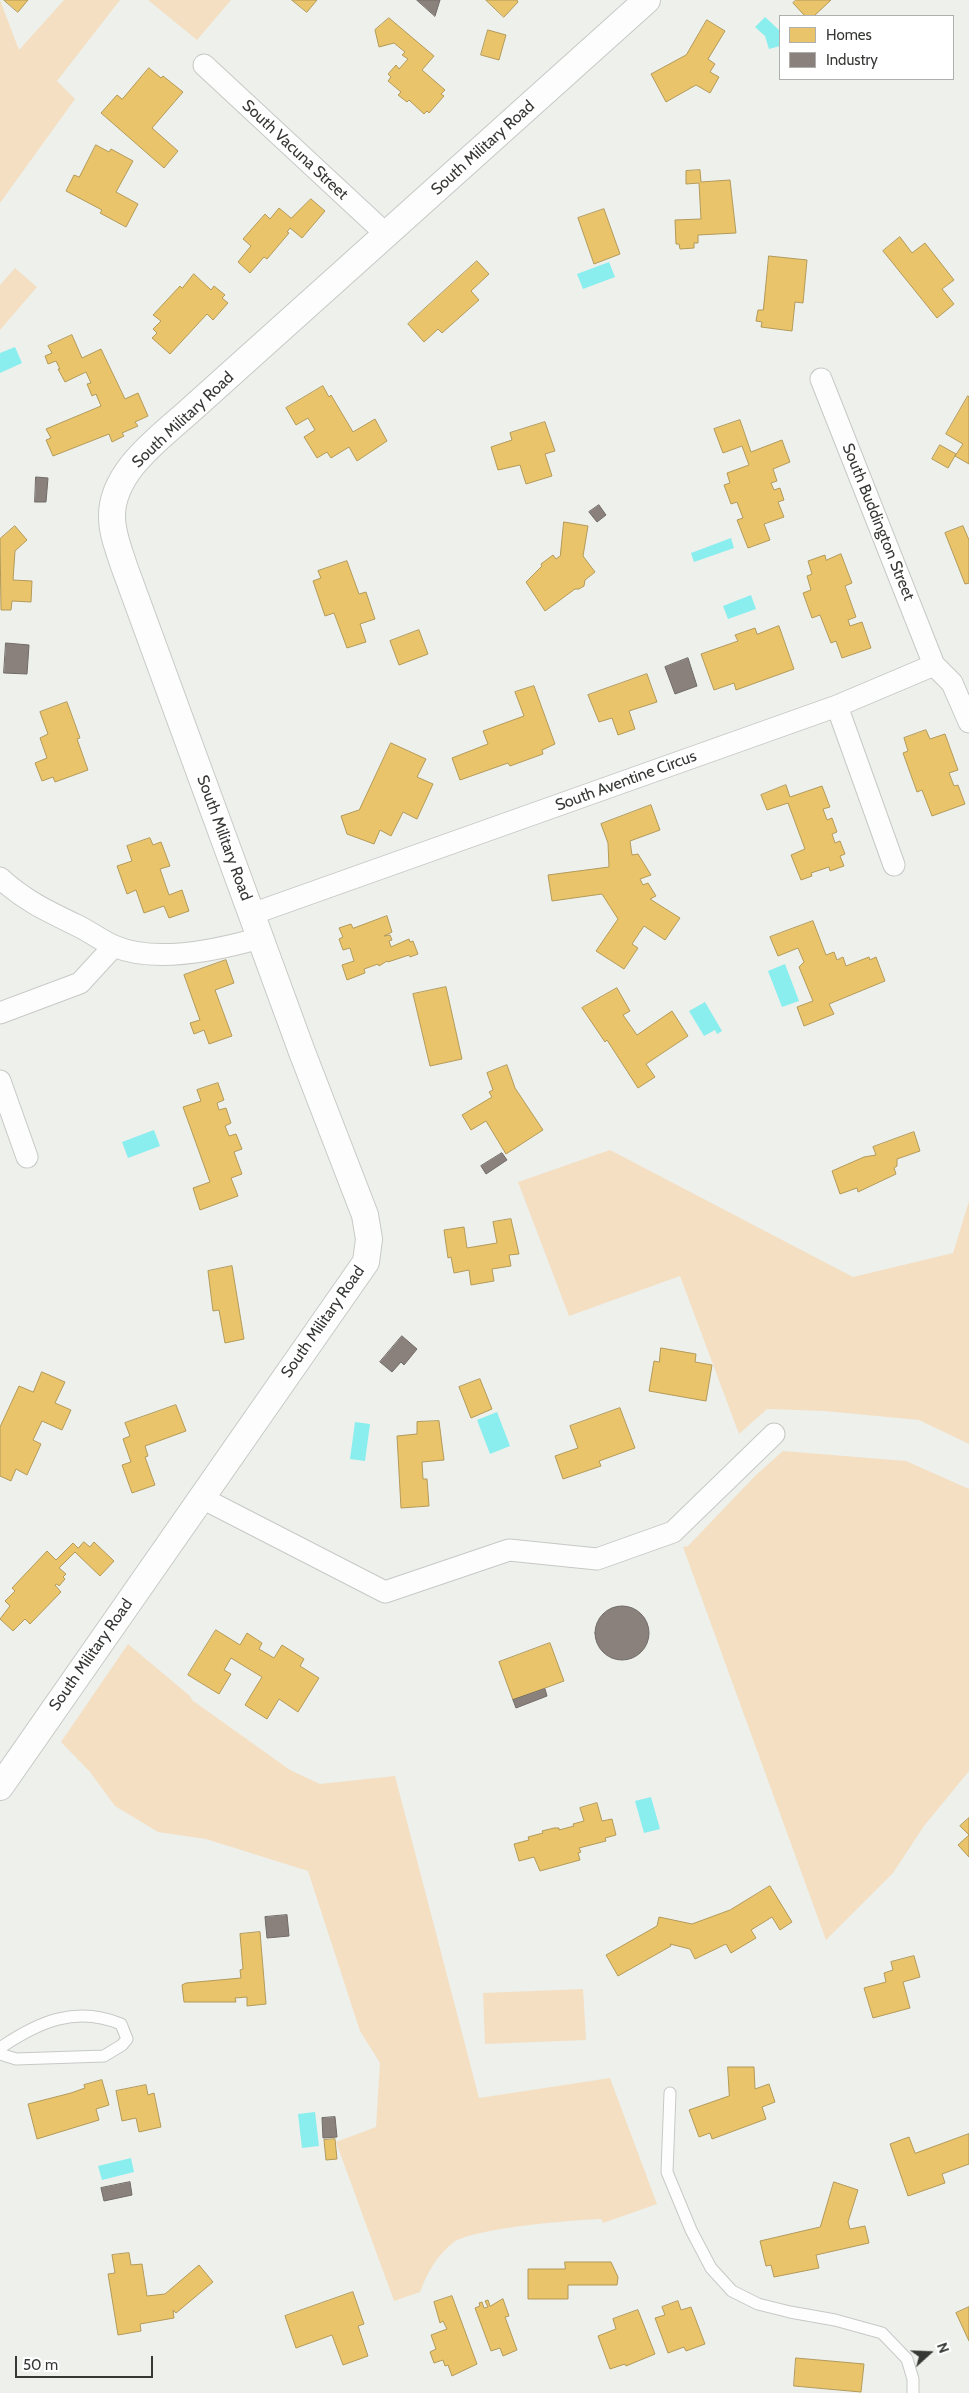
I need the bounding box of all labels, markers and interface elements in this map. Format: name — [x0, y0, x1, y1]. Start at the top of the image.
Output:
legend — [779, 15, 954, 80]
text: Homes — [826, 26, 872, 44]
text: Industry — [826, 51, 878, 69]
street label: South Vacuna Street — [238, 96, 352, 204]
street label: South Military Road — [427, 97, 539, 199]
street label: South Military Road — [128, 368, 238, 472]
street label: South Buddington Street — [838, 441, 918, 603]
street label: South Aventine Circus — [553, 747, 699, 815]
street label: South Military Road — [192, 773, 256, 903]
street label: South Military Road — [277, 1262, 369, 1382]
street label: South Military Road — [45, 1595, 137, 1715]
north arrow — [904, 2328, 954, 2378]
text: N — [933, 2340, 953, 2356]
scale bar — [18, 2346, 155, 2378]
text: 50 m — [23, 2356, 58, 2374]

